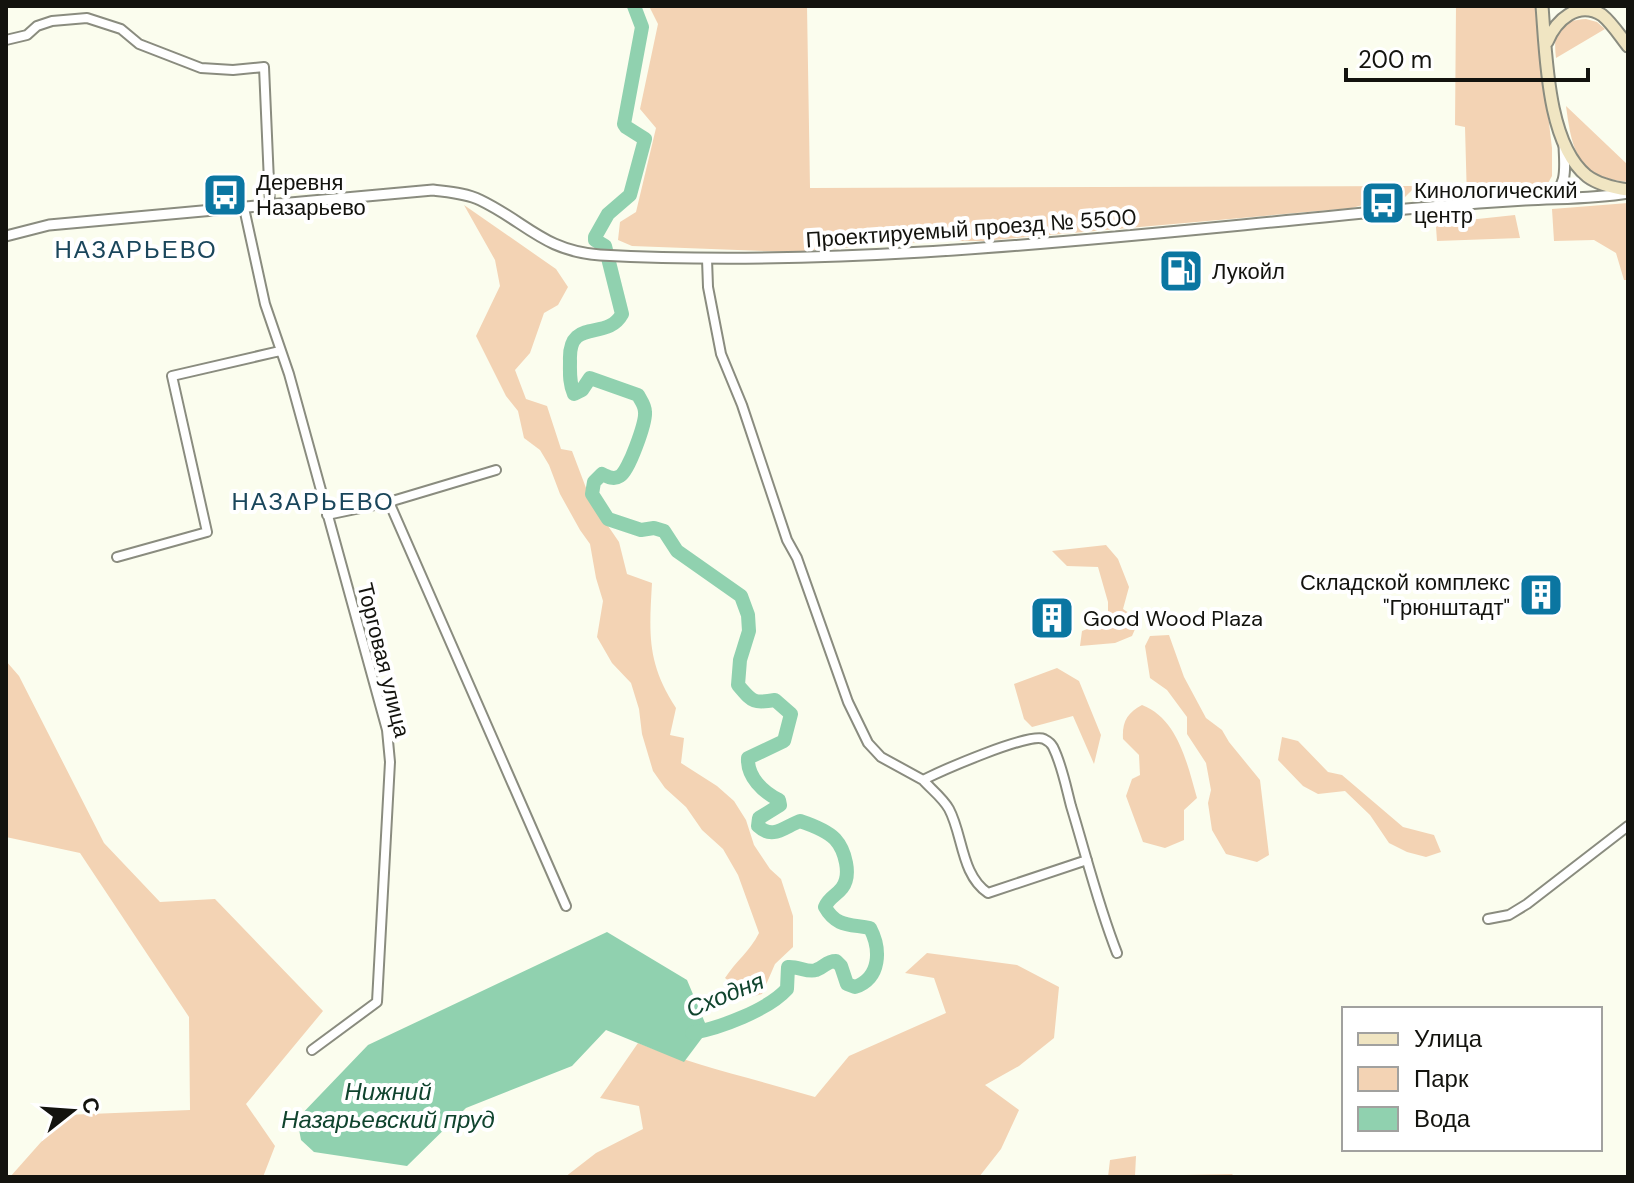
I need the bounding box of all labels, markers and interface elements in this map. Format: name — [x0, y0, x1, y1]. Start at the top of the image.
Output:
scale bar — [1346, 32, 1588, 82]
text: 200 m — [1358, 44, 1432, 75]
place label: Деревня Назарьево — [256, 168, 366, 222]
bus stop icon: Деревня Назарьево — [201, 171, 249, 219]
place label: Кинологический центр — [1414, 176, 1578, 230]
bus stop icon: Кинологический центр — [1359, 179, 1407, 227]
street label: Проектируемый проезд № 5500 — [805, 202, 1137, 255]
district label: НАЗАРЬЕВО — [54, 234, 218, 265]
fuel station icon: Лукойл — [1157, 247, 1205, 295]
place label: Лукойл — [1212, 257, 1285, 286]
district label: НАЗАРЬЕВО — [231, 486, 395, 517]
place label: Складской комплекс "Грюнштадт" — [1300, 568, 1510, 622]
building icon: Складской комплекс "Грюнштадт" — [1517, 571, 1565, 619]
street label: Торговая улица — [350, 580, 417, 741]
building icon: Good Wood Plaza — [1028, 594, 1076, 642]
place label: Good Wood Plaza — [1083, 604, 1263, 633]
water label: Сходня — [681, 965, 769, 1024]
legend — [1342, 1007, 1602, 1151]
text: Улица — [1414, 1023, 1483, 1054]
text: Парк — [1414, 1063, 1469, 1094]
north arrow — [32, 1071, 112, 1151]
water label: Нижний Назарьевский пруд — [281, 1076, 495, 1135]
text: С — [74, 1093, 107, 1117]
text: Вода — [1414, 1103, 1471, 1134]

